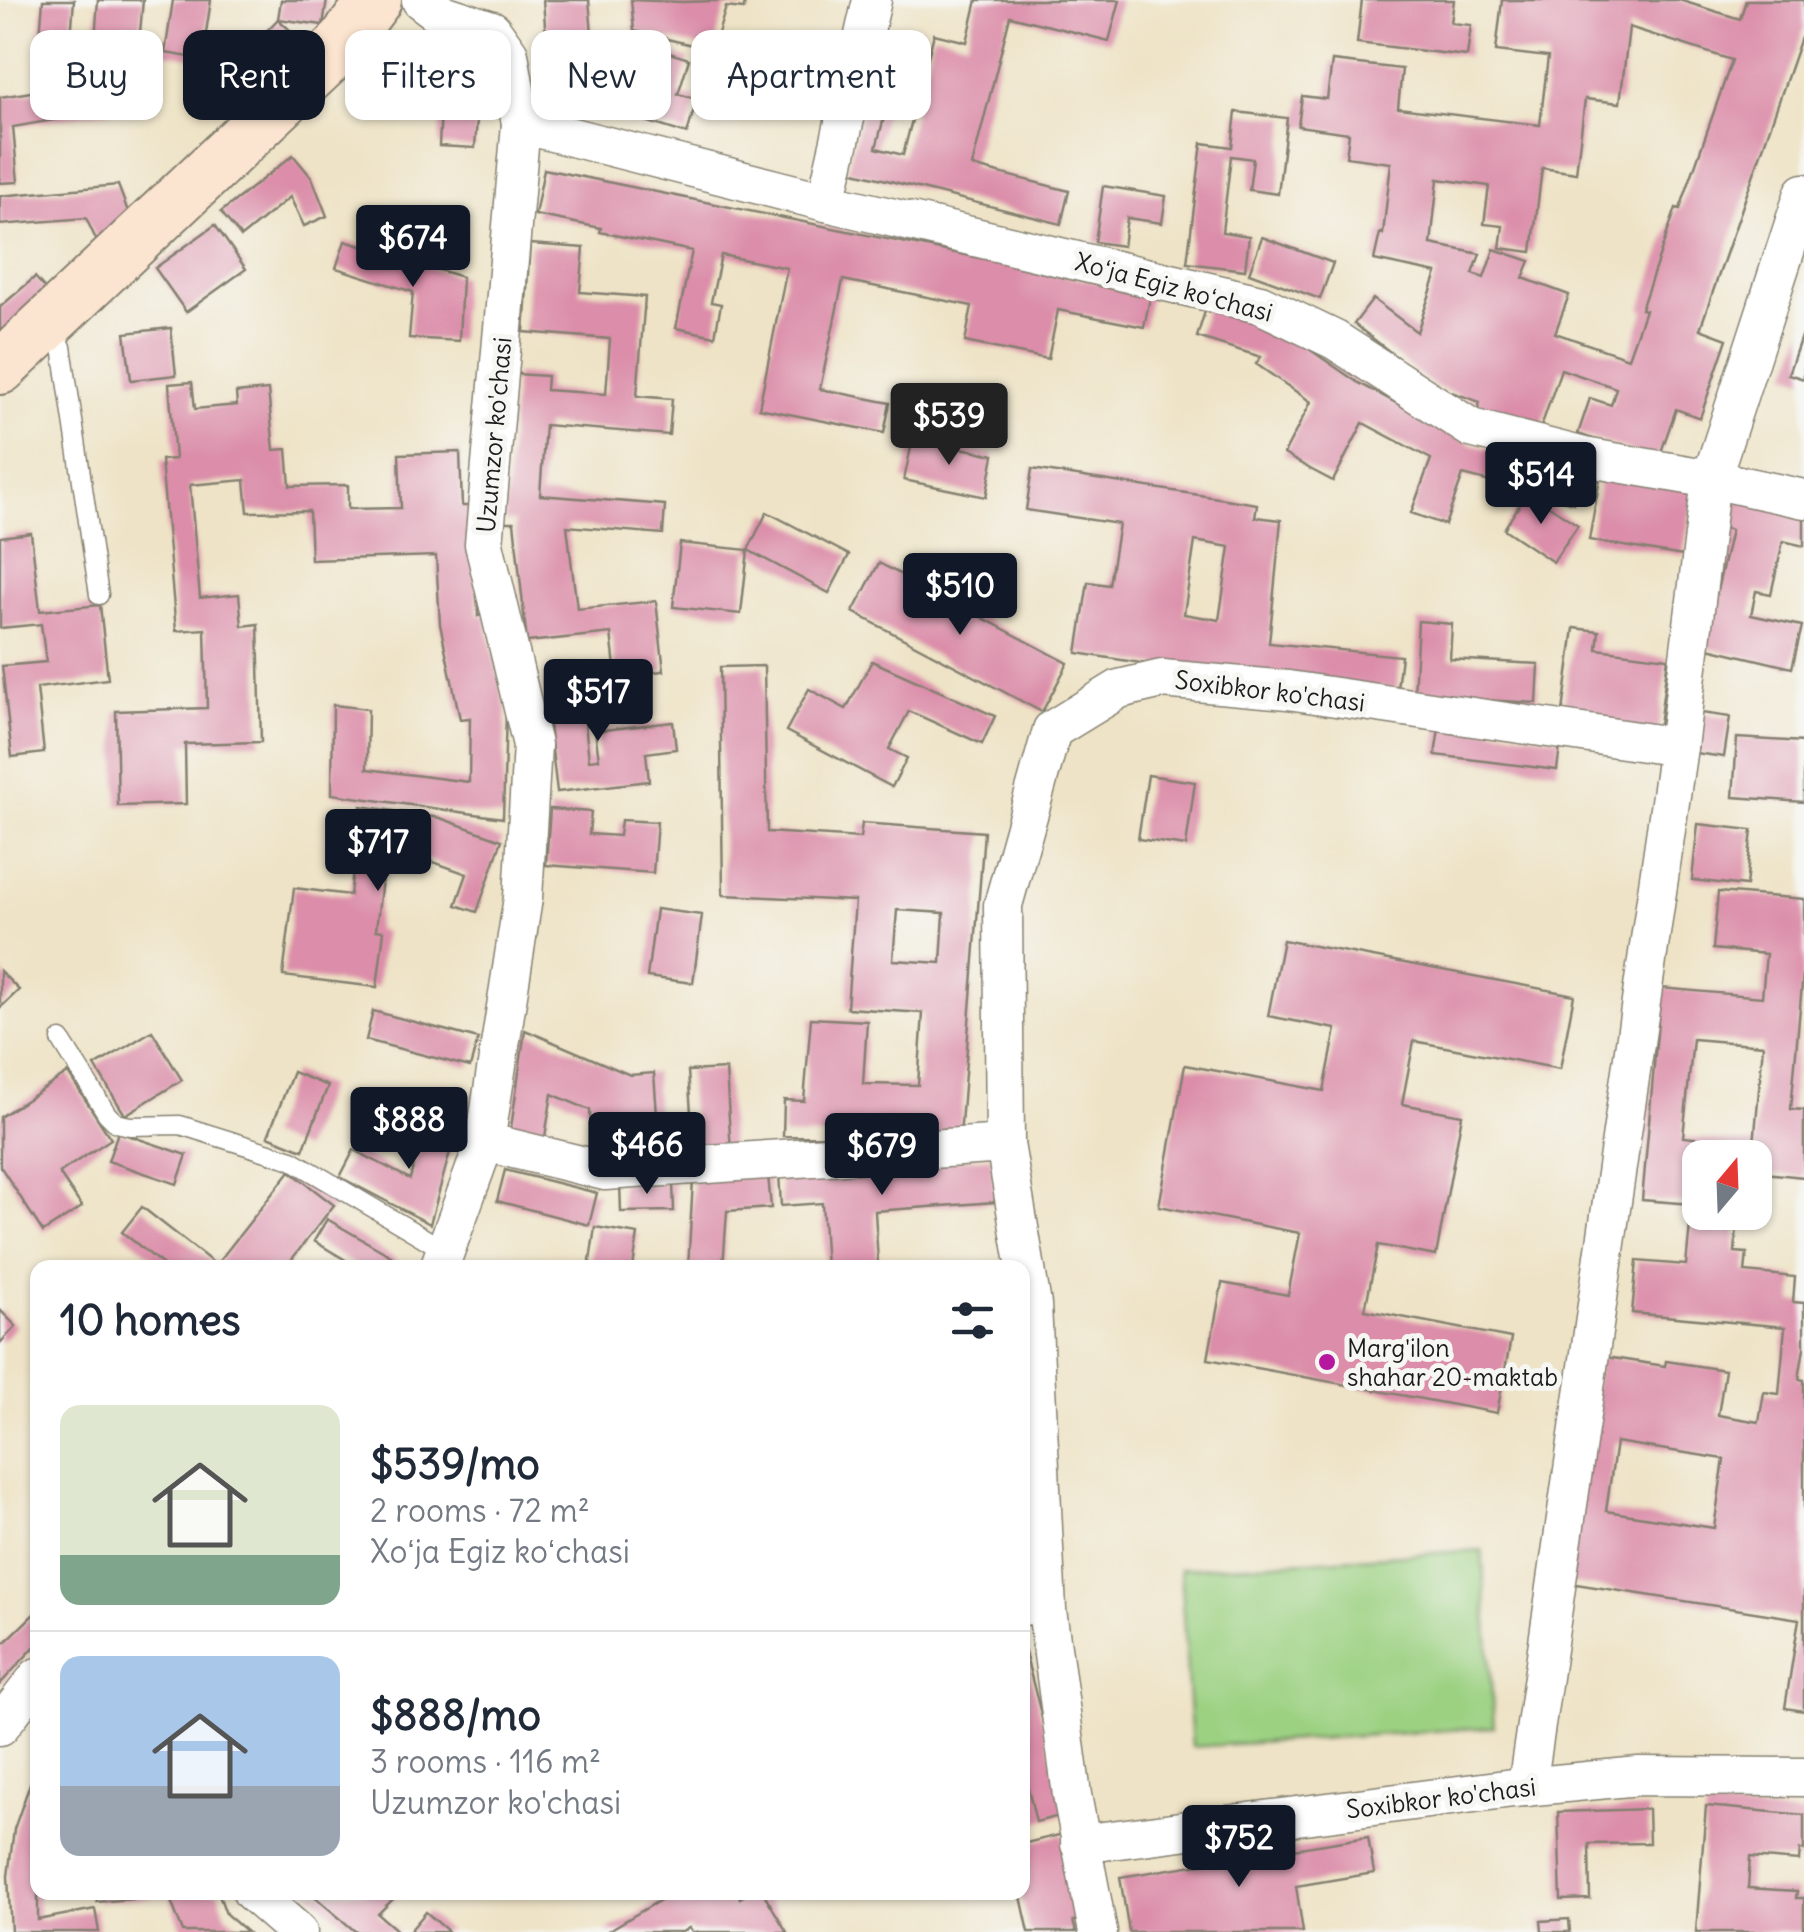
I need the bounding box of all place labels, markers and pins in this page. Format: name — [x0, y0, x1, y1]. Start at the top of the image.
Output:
pin: $674 — [354, 205, 472, 290]
pin: $539 — [890, 383, 1008, 468]
pin: $514 — [1482, 442, 1600, 527]
pin: $510 — [901, 553, 1019, 638]
pin: $517 — [539, 659, 657, 744]
pin: $717 — [319, 809, 437, 894]
pin: $888 — [350, 1087, 468, 1172]
pin: $466 — [588, 1112, 706, 1197]
pin: $679 — [823, 1113, 941, 1198]
place label: Marg'ilon shahar 20-maktab — [1347, 1332, 1558, 1393]
marker: Marg'ilon shahar 20-maktab — [1316, 1351, 1338, 1373]
pin: $752 — [1180, 1805, 1298, 1890]

